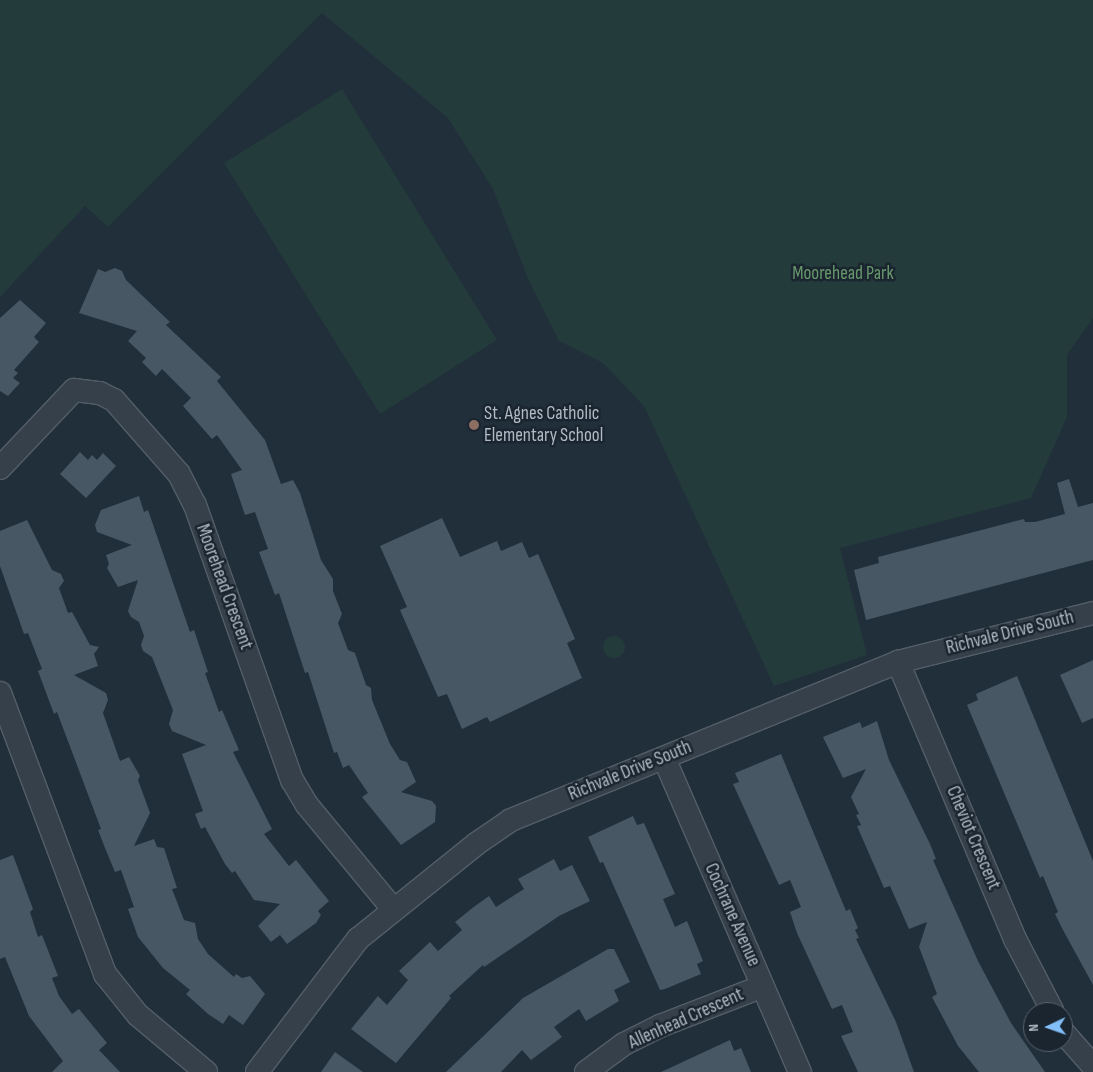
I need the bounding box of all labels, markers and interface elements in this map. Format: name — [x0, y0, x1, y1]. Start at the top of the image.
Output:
park label: Moorehead Park — [792, 263, 894, 285]
place label: St. Agnes Catholic Elementary School — [484, 403, 603, 447]
marker: St. Agnes Catholic Elementary School — [468, 419, 480, 431]
street label: Moorehead Crescent — [191, 521, 257, 653]
street label: Richvale Drive South — [944, 606, 1076, 660]
street label: Richvale Drive South — [565, 736, 695, 806]
street label: Cheviot Crescent — [941, 783, 1005, 893]
street label: Cochrane Avenue — [699, 860, 765, 970]
street label: Allenhead Crescent — [625, 984, 747, 1054]
north arrow — [1023, 1002, 1073, 1052]
text: N — [1025, 1024, 1042, 1032]

